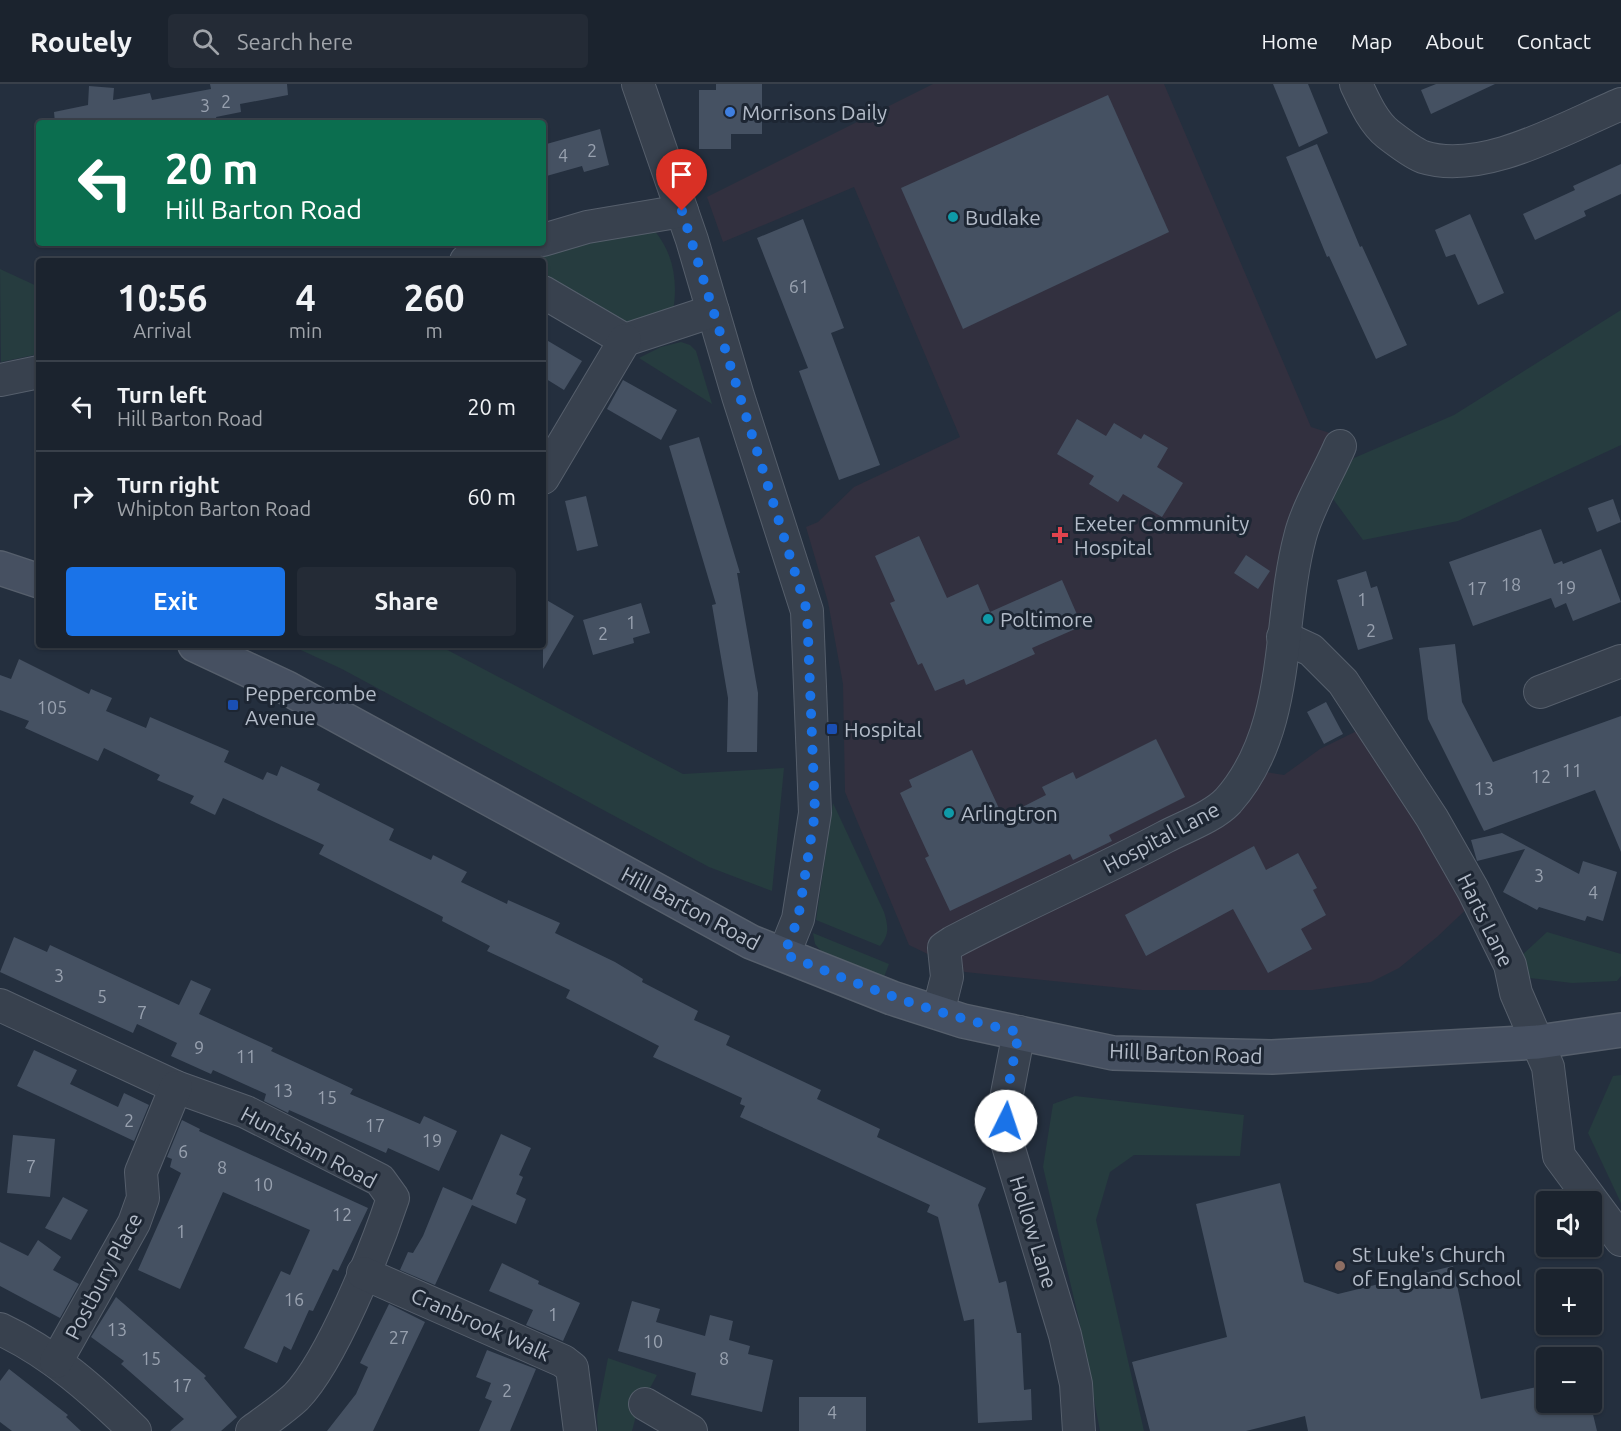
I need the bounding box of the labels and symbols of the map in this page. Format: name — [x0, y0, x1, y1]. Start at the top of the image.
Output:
house number: 2 — [221, 91, 231, 111]
house number: 3 — [200, 95, 210, 115]
place label: Morrisons Daily — [742, 100, 887, 124]
marker: Morrisons Daily — [723, 105, 737, 119]
house number: 2 — [587, 140, 597, 160]
house number: 4 — [558, 145, 568, 165]
pin — [656, 149, 707, 211]
place label: Budlake — [965, 205, 1041, 229]
marker: Budlake — [946, 210, 960, 224]
house number: 61 — [789, 276, 809, 296]
place label: Exeter Community Hospital — [1074, 511, 1249, 559]
marker: Exeter Community Hospital — [1051, 526, 1069, 544]
house number: 18 — [1501, 574, 1521, 594]
house number: 19 — [1556, 577, 1576, 597]
house number: 17 — [1467, 578, 1487, 598]
house number: 1 — [1357, 589, 1367, 609]
place label: Poltimore — [1000, 607, 1093, 631]
house number: 1 — [626, 612, 636, 632]
marker: Poltimore — [981, 612, 995, 626]
house number: 2 — [1366, 620, 1376, 640]
house number: 2 — [598, 623, 608, 643]
place label: Peppercombe Avenue — [245, 681, 377, 729]
house number: 105 — [37, 697, 67, 717]
marker: Peppercombe Avenue — [226, 698, 240, 712]
place label: Hospital — [844, 717, 922, 741]
marker: Hospital — [825, 722, 839, 736]
house number: 11 — [1562, 760, 1582, 780]
house number: 12 — [1531, 766, 1551, 786]
house number: 13 — [1474, 778, 1494, 798]
street label: Hospital Lane — [1099, 796, 1223, 878]
place label: Arlingtron — [961, 801, 1058, 825]
marker: Arlingtron — [942, 806, 956, 820]
street label: Hill Barton Road — [618, 861, 764, 955]
house number: 3 — [1534, 865, 1544, 885]
street label: Harts Lane — [1453, 870, 1519, 970]
house number: 4 — [1588, 882, 1598, 902]
house number: 3 — [54, 965, 64, 985]
house number: 5 — [97, 986, 107, 1006]
house number: 7 — [137, 1002, 147, 1022]
house number: 9 — [194, 1037, 204, 1057]
street label: Hill Barton Road — [1109, 1038, 1263, 1068]
house number: 11 — [236, 1046, 256, 1066]
house number: 13 — [273, 1080, 293, 1100]
house number: 15 — [317, 1087, 337, 1107]
position arrow — [974, 1089, 1038, 1153]
street label: Huntsham Road — [237, 1101, 381, 1193]
house number: 2 — [124, 1110, 134, 1130]
house number: 17 — [365, 1115, 385, 1135]
house number: 19 — [422, 1130, 442, 1150]
house number: 6 — [178, 1141, 188, 1161]
house number: 7 — [26, 1156, 36, 1176]
house number: 8 — [217, 1157, 227, 1177]
street label: Hollow Lane — [1006, 1173, 1062, 1291]
house number: 10 — [253, 1174, 273, 1194]
house number: 12 — [332, 1204, 352, 1224]
street label: Postbury Place — [60, 1209, 146, 1343]
house number: 1 — [176, 1221, 186, 1241]
place label: St Luke's Church of England School — [1352, 1242, 1521, 1290]
marker: St Luke's Church of England School — [1333, 1259, 1347, 1273]
street label: Cranbrook Walk — [408, 1283, 555, 1366]
house number: 16 — [284, 1289, 304, 1309]
house number: 1 — [548, 1304, 558, 1324]
house number: 13 — [107, 1319, 127, 1339]
house number: 27 — [389, 1327, 409, 1347]
house number: 10 — [643, 1331, 663, 1351]
house number: 15 — [141, 1348, 161, 1368]
house number: 8 — [719, 1348, 729, 1368]
house number: 17 — [172, 1375, 192, 1395]
house number: 2 — [502, 1380, 512, 1400]
house number: 4 — [827, 1402, 837, 1422]

